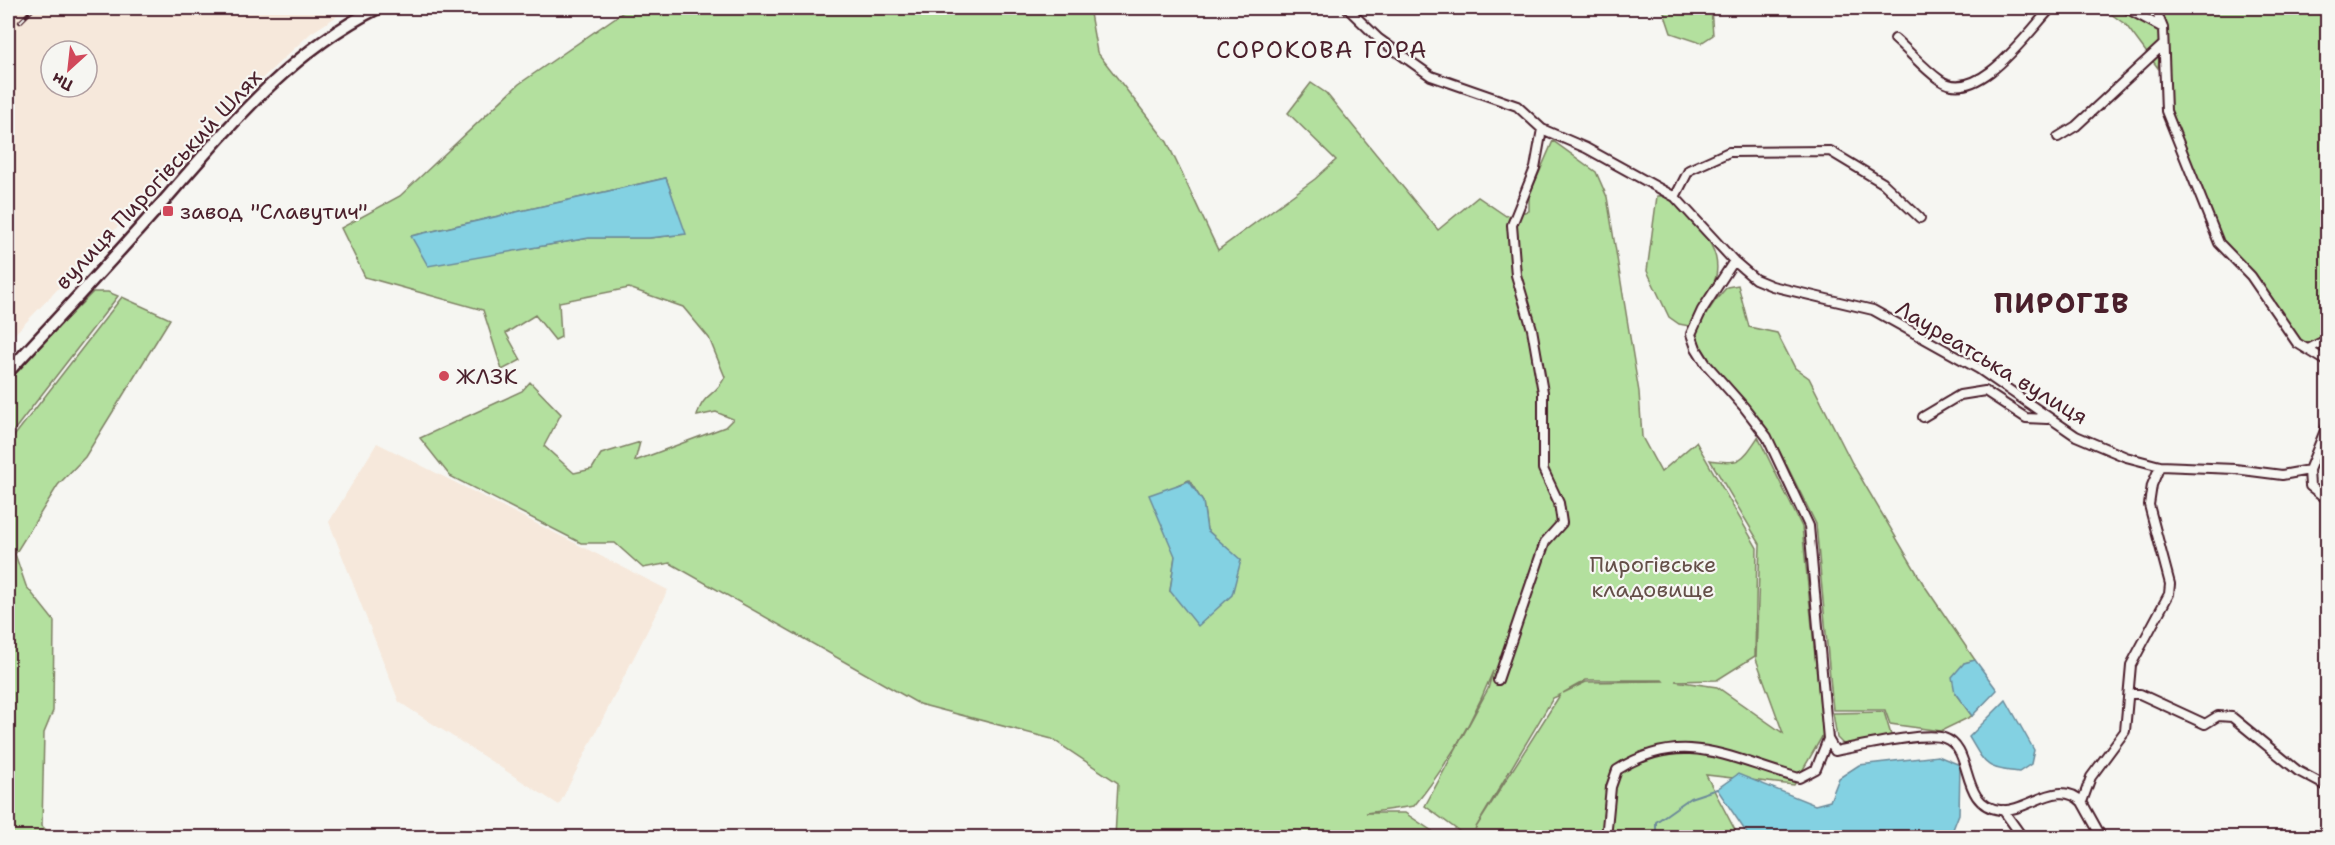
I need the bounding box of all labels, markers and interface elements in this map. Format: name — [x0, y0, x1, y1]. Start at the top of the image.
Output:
district label: СОРОКОВА ГОРА — [1216, 34, 1428, 66]
north arrow — [39, 39, 99, 99]
street label: вулиця Пирогівський Шлях — [49, 63, 268, 296]
text: Пн — [48, 68, 77, 96]
place label: завод "Славутич" — [180, 197, 368, 226]
marker: завод "Славутич" — [161, 204, 175, 218]
district label: ПИРОГІВ — [1994, 284, 2130, 322]
street label: Лауреатська вулиця — [1890, 294, 2093, 431]
place label: ЖЛЗК — [456, 362, 518, 391]
marker: ЖЛЗК — [437, 369, 451, 383]
park label: Пирогівське кладовище — [1590, 550, 1716, 604]

